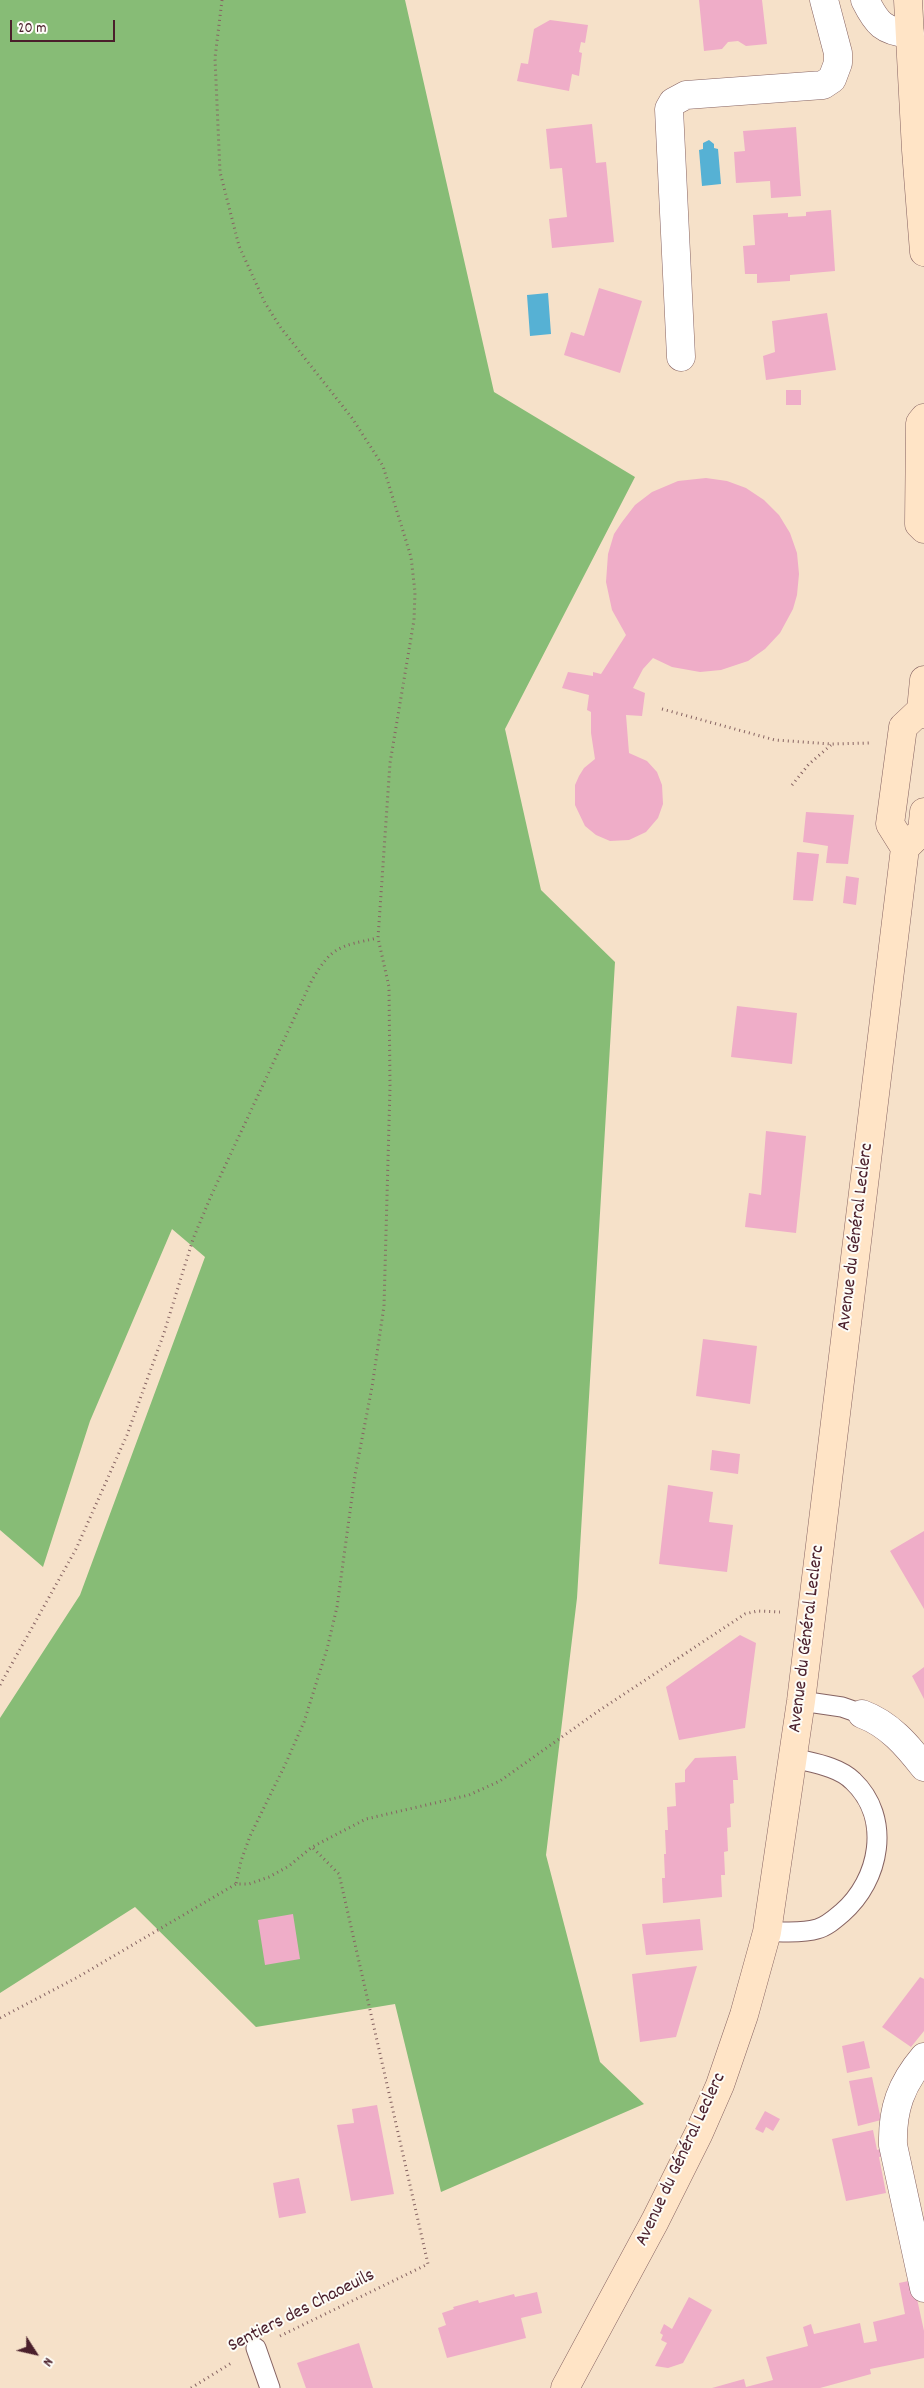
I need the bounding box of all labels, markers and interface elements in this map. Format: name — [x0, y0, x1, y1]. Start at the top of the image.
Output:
scale bar — [12, 10, 118, 42]
text: 20 m — [18, 18, 46, 40]
street label: Avenue du Général Leclerc — [834, 1142, 880, 1332]
street label: Avenue du Général Leclerc — [785, 1544, 831, 1734]
street label: Avenue du Général Leclerc — [632, 2070, 732, 2250]
street label: Sentiers des Chaoeuils — [225, 2265, 379, 2359]
north arrow — [10, 2328, 60, 2378]
text: N — [37, 2353, 57, 2370]

